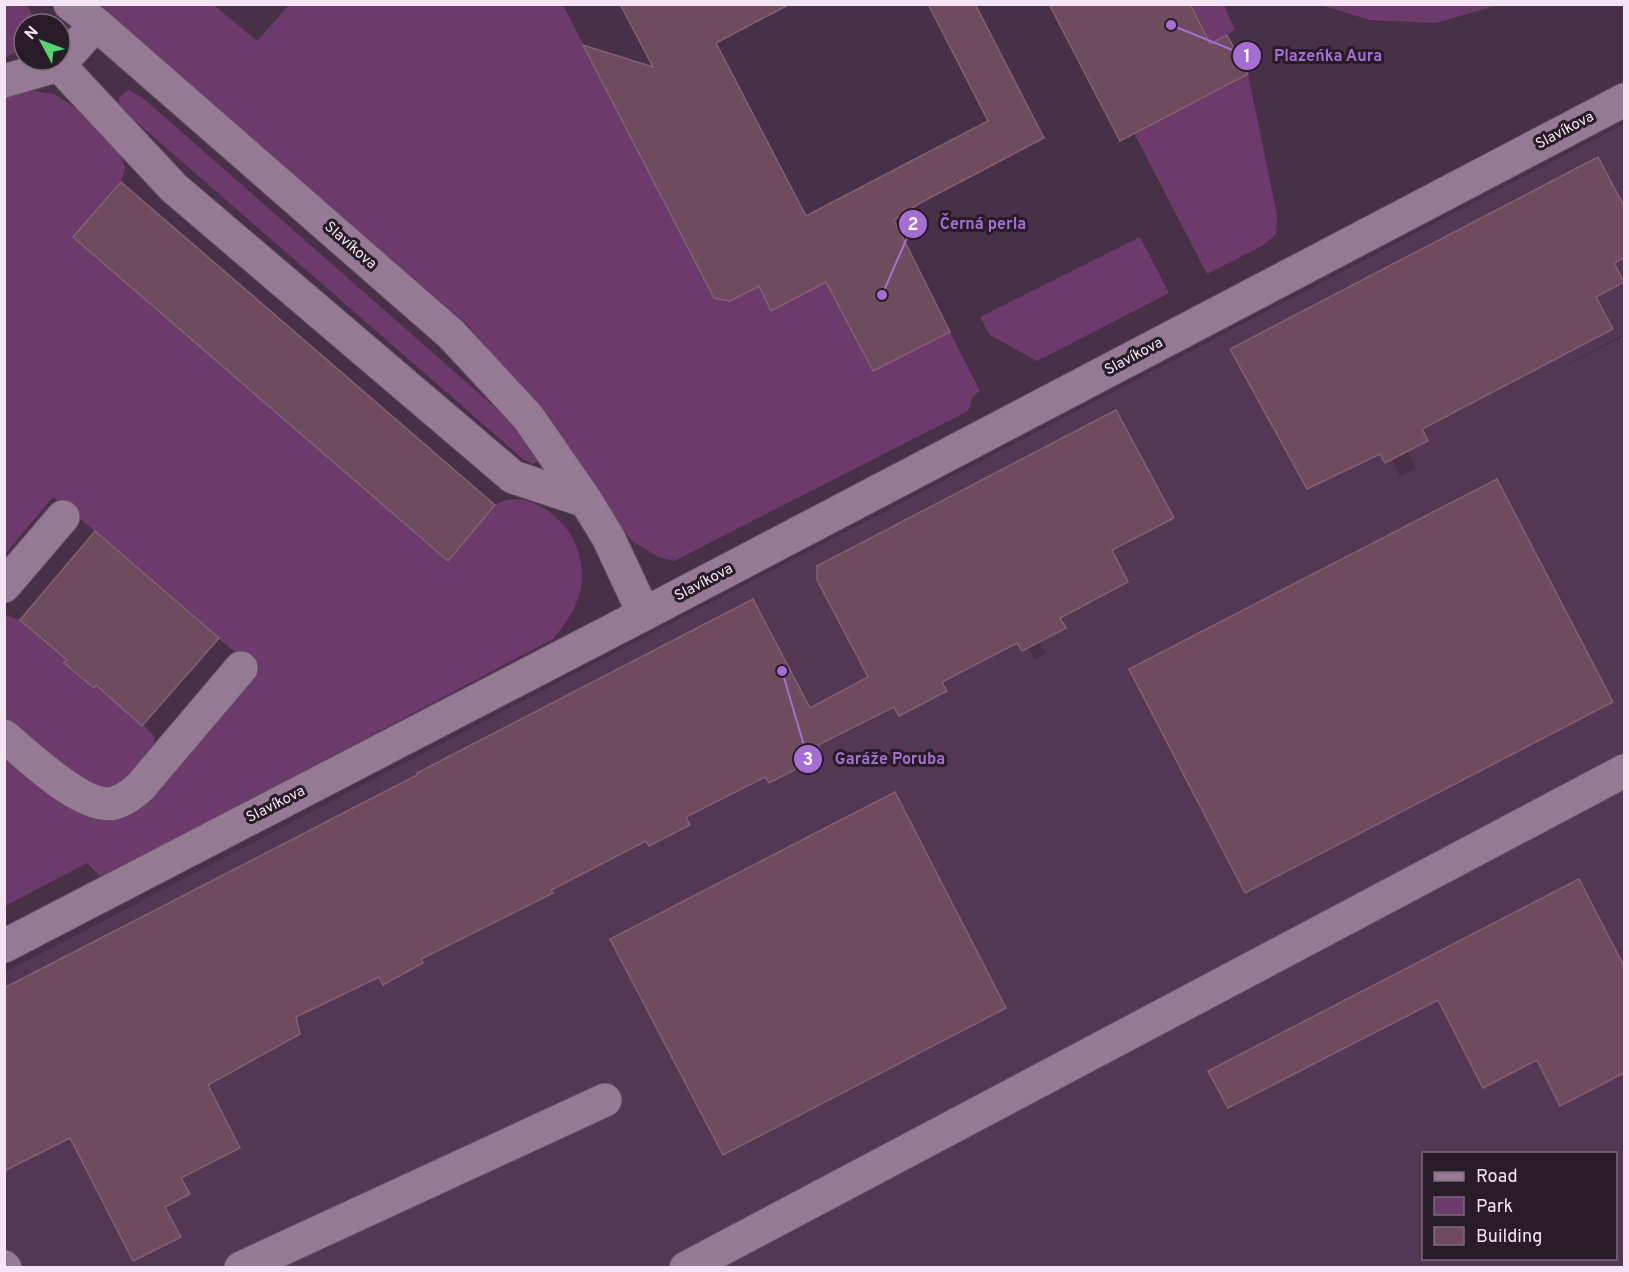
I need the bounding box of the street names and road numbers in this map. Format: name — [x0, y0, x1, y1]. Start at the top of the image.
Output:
street label: Slavíkova — [1533, 108, 1597, 154]
street label: Slavíkova — [320, 218, 380, 274]
street label: Slavíkova — [1102, 334, 1166, 380]
street label: Slavíkova — [672, 560, 736, 606]
street label: Slavíkova — [243, 782, 309, 828]

